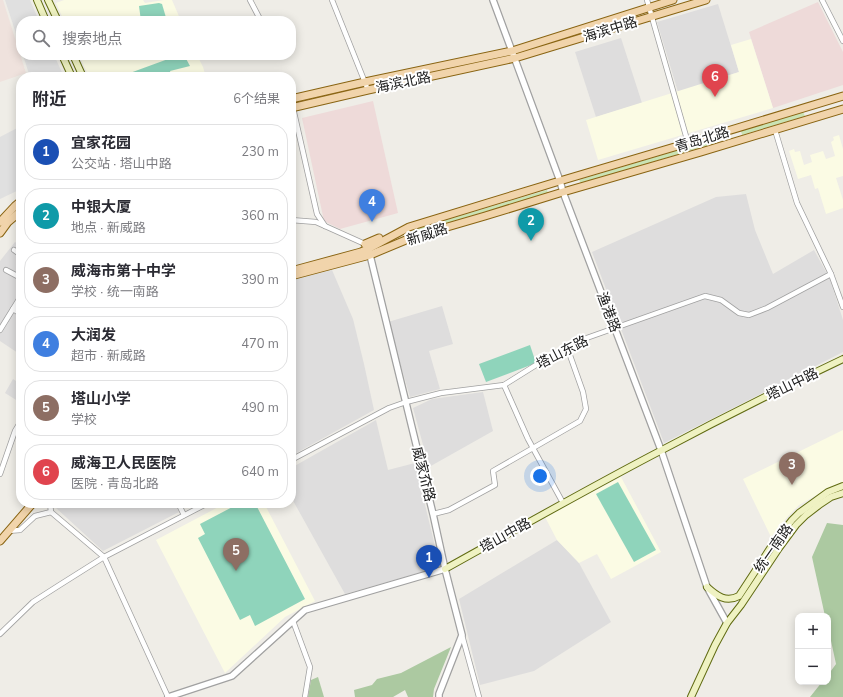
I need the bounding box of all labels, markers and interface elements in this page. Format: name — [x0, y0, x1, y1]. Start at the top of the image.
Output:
street label: 海滨中路 — [581, 12, 640, 47]
search box — [16, 16, 296, 60]
icon: search — [30, 27, 52, 49]
text: 搜索地点 — [62, 29, 122, 49]
pin: 6 — [702, 64, 728, 97]
street label: 海滨北路 — [374, 67, 432, 98]
text: 附近 — [32, 88, 66, 111]
text: 6个结果 — [233, 90, 280, 108]
street label: 青岛北路 — [673, 122, 732, 157]
text: 宜家花园 — [71, 133, 131, 153]
text: 1 — [42, 143, 50, 161]
text: 230 m — [241, 143, 279, 161]
text: 公交站 · 塔山中路 — [71, 155, 172, 173]
pin: 4 — [359, 189, 385, 222]
text: 中银大厦 — [71, 197, 131, 217]
text: 2 — [42, 207, 50, 225]
text: 360 m — [241, 207, 279, 225]
pin: 2 — [518, 208, 544, 241]
text: 地点 · 新威路 — [71, 219, 146, 237]
street label: 新威路 — [404, 219, 450, 250]
text: 威海市第十中学 — [71, 261, 176, 281]
text: 3 — [42, 271, 50, 289]
text: 390 m — [241, 271, 279, 289]
text: 学校 · 统一南路 — [71, 283, 159, 301]
street label: 渔港路 — [592, 289, 625, 335]
text: 大润发 — [71, 325, 116, 345]
street label: 塔山东路 — [533, 331, 591, 374]
text: 4 — [42, 335, 50, 353]
text: 470 m — [241, 335, 279, 353]
text: 超市 · 新威路 — [71, 347, 146, 365]
street label: 塔山中路 — [763, 364, 822, 405]
text: 塔山小学 — [71, 389, 131, 409]
text: 5 — [42, 399, 50, 417]
text: 490 m — [241, 399, 279, 417]
text: 学校 — [71, 411, 97, 429]
street label: 威家夼路 — [408, 445, 440, 504]
pin: 3 — [779, 452, 805, 485]
text: 威海卫人民医院 — [71, 453, 176, 473]
text: 6 — [42, 463, 50, 481]
text: 640 m — [241, 463, 279, 481]
your location — [530, 466, 550, 486]
text: 医院 · 青岛北路 — [71, 475, 159, 493]
street label: 塔山中路 — [476, 514, 534, 557]
street label: 统一南路 — [750, 520, 797, 577]
pin: 5 — [223, 538, 249, 571]
pin: 1 — [416, 545, 442, 578]
map controls — [795, 613, 831, 685]
button: + — [795, 613, 831, 649]
button: − — [795, 649, 831, 685]

